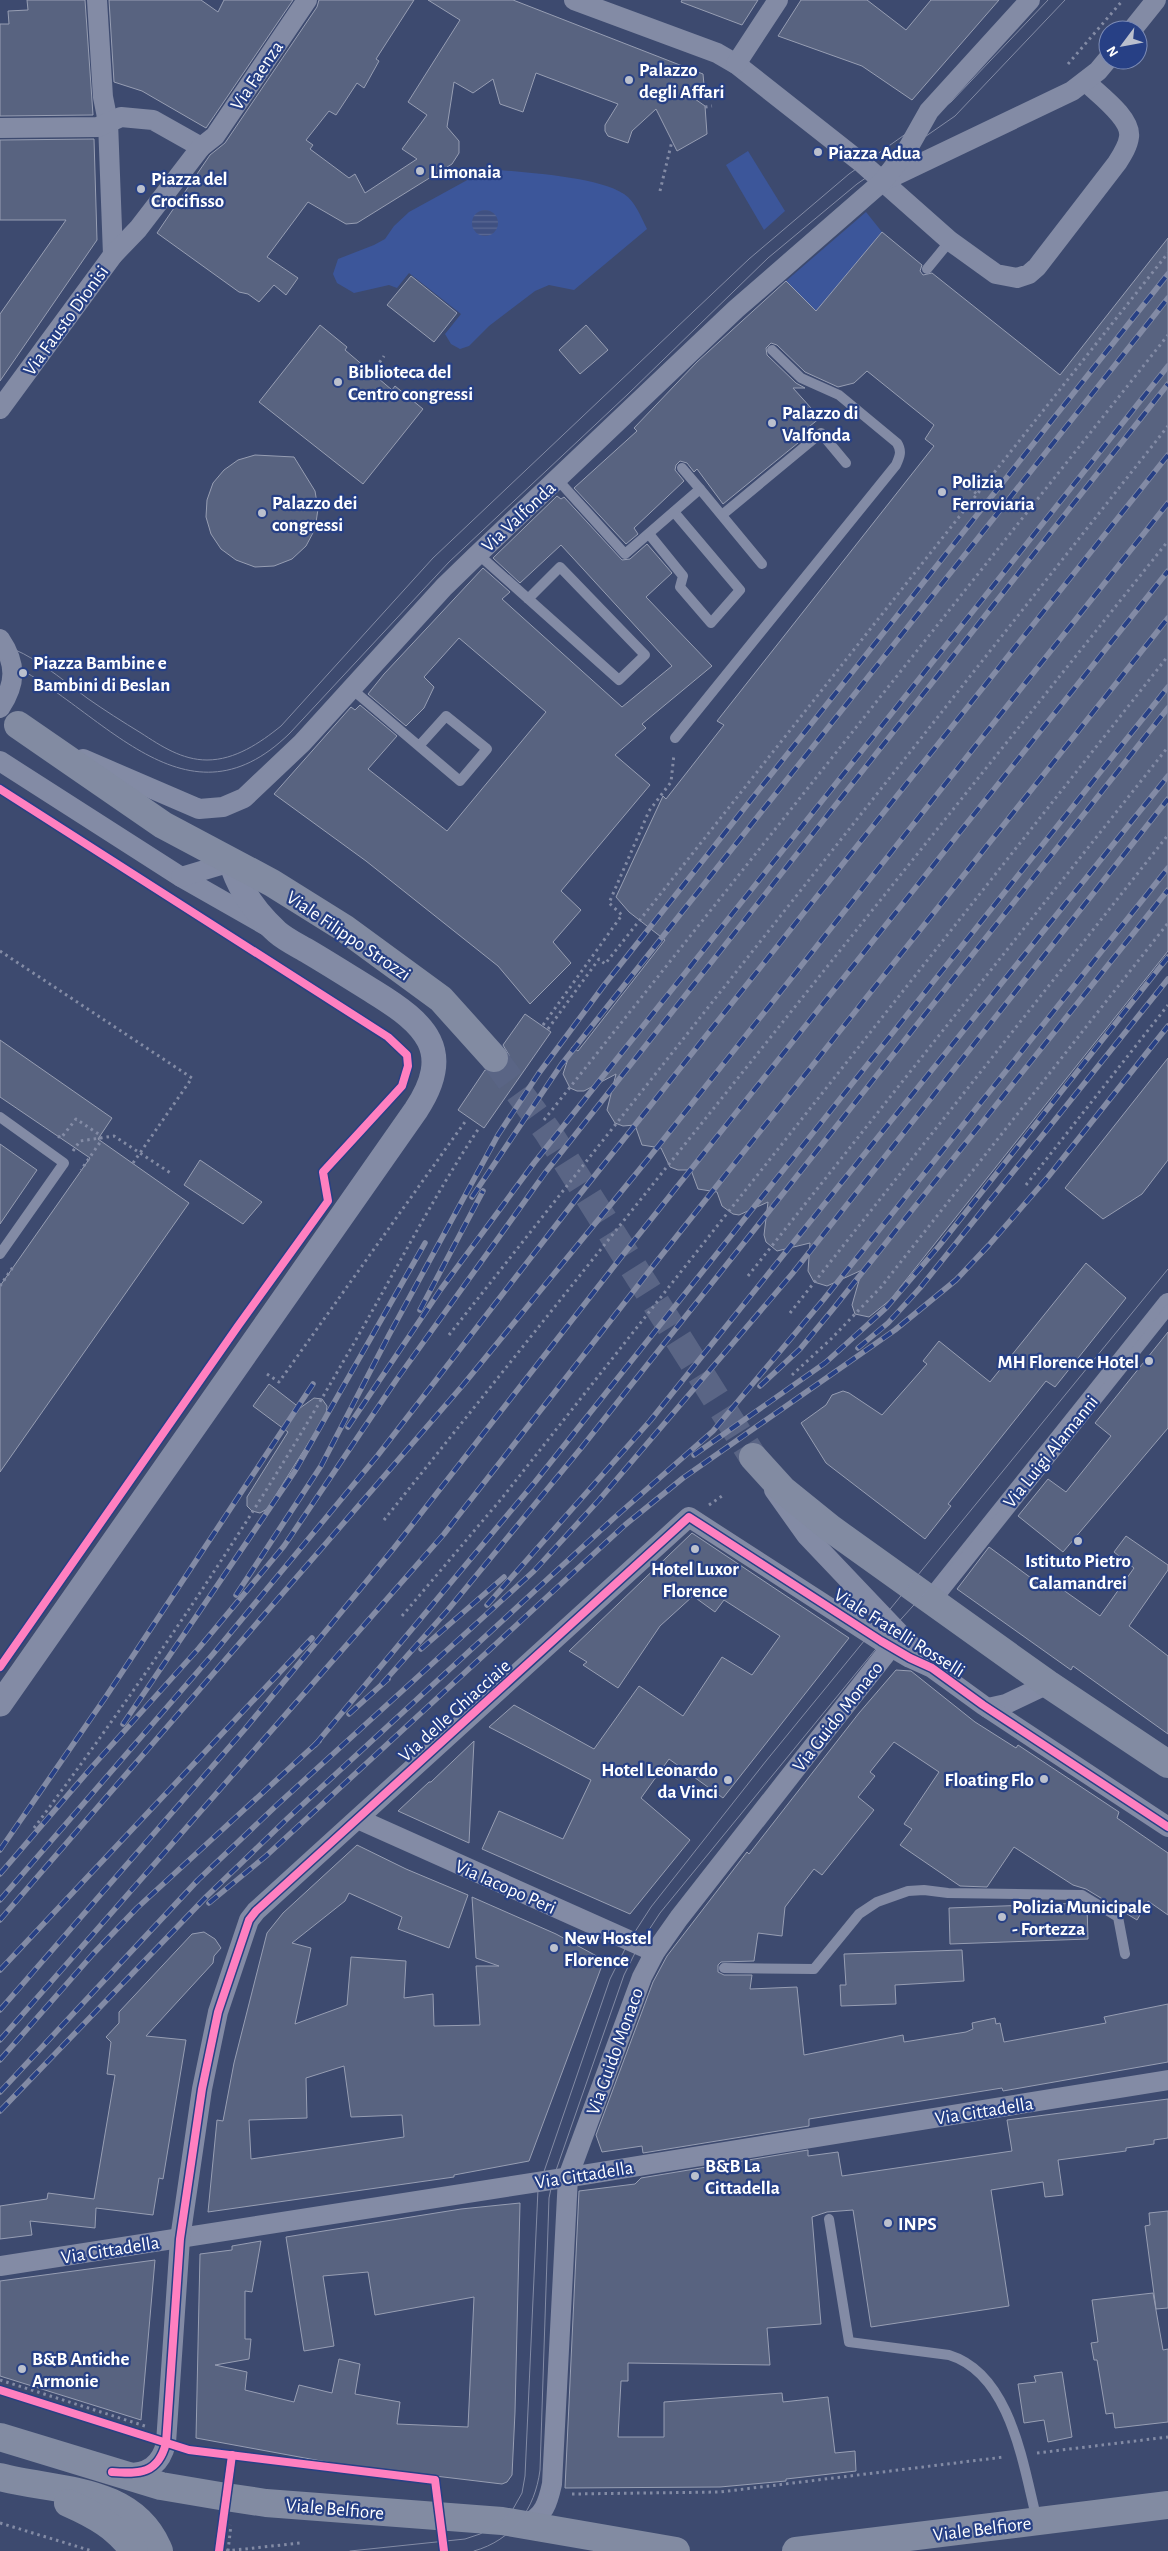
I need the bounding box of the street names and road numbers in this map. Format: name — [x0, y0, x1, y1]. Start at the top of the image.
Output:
street label: Via Faenza — [227, 38, 287, 114]
street label: Via Fausto Dionisi — [20, 262, 112, 379]
street label: Via Valfonda — [478, 478, 560, 556]
street label: Viale Filippo Strozzi — [283, 888, 414, 985]
street label: Via Luigi Alamanni — [1000, 1392, 1102, 1512]
street label: Viale Fratelli Rosselli — [830, 1585, 968, 1681]
street label: Via delle Ghiacciaie — [396, 1656, 514, 1766]
street label: Via Guido Monaco — [790, 1658, 887, 1775]
street label: Via Iacopo Peri — [452, 1857, 559, 1918]
street label: Via Guido Monaco — [584, 1985, 647, 2118]
street label: Via Cittadella — [934, 2094, 1035, 2129]
street label: Via Cittadella — [534, 2158, 635, 2193]
street label: Via Cittadella — [60, 2233, 161, 2268]
street label: Viale Belfiore — [285, 2496, 385, 2523]
street label: Viale Belfiore — [932, 2514, 1032, 2545]

